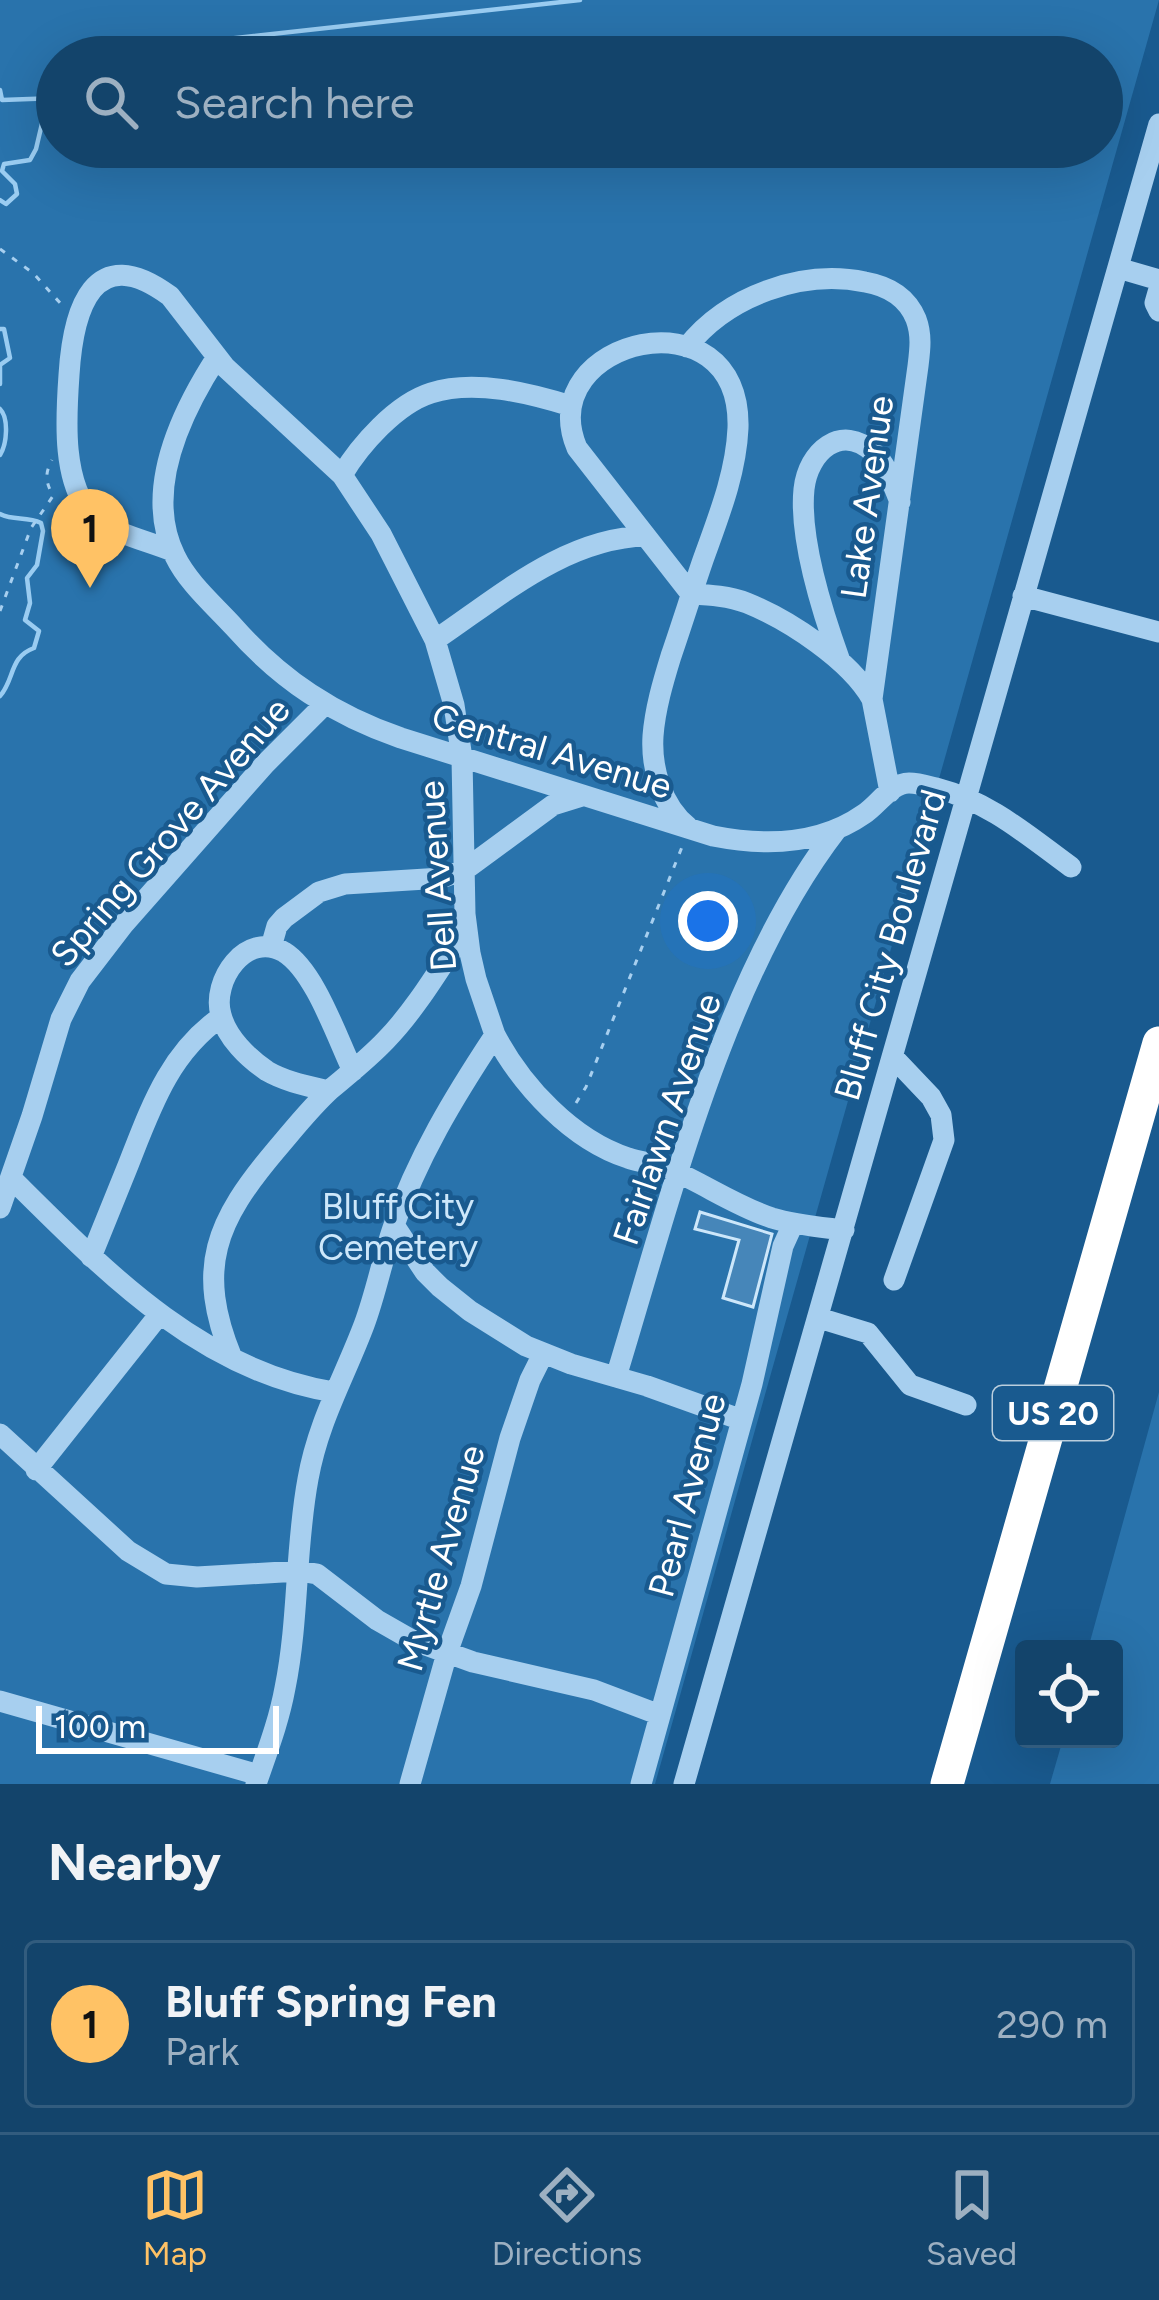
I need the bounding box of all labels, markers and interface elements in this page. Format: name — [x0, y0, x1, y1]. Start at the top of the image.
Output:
search box — [36, 36, 1123, 168]
icon: search — [78, 69, 144, 135]
text: Search here — [174, 75, 414, 129]
street label: Lake Avenue — [831, 393, 903, 601]
pin: 1 — [51, 489, 129, 588]
street label: Spring Grove Avenue — [41, 689, 299, 975]
street label: Central Avenue — [427, 694, 677, 808]
street label: Dell Avenue — [409, 779, 465, 973]
street label: Bluff City Boulevard — [825, 785, 955, 1105]
your location — [678, 891, 738, 951]
street label: Fairlawn Avenue — [604, 988, 730, 1250]
park label: Bluff City Cemetery — [318, 1185, 478, 1269]
road number: US 20 — [993, 1386, 1113, 1440]
street label: Pearl Avenue — [639, 1388, 735, 1602]
street label: Myrtle Avenue — [388, 1440, 494, 1676]
map controls — [1015, 1640, 1123, 1748]
button: locate — [1015, 1640, 1123, 1748]
scale bar — [36, 1700, 279, 1753]
text: 100 m — [54, 1707, 146, 1746]
text: Nearby — [48, 1832, 221, 1893]
text: Bluff Spring Fen — [165, 1974, 497, 2028]
text: 1 — [82, 2001, 98, 2048]
text: 290 m — [996, 2001, 1108, 2048]
text: Park — [165, 2028, 239, 2075]
tab: Map — [142, 2162, 208, 2273]
tab: Directions — [492, 2162, 642, 2273]
tab: Saved — [926, 2162, 1017, 2273]

